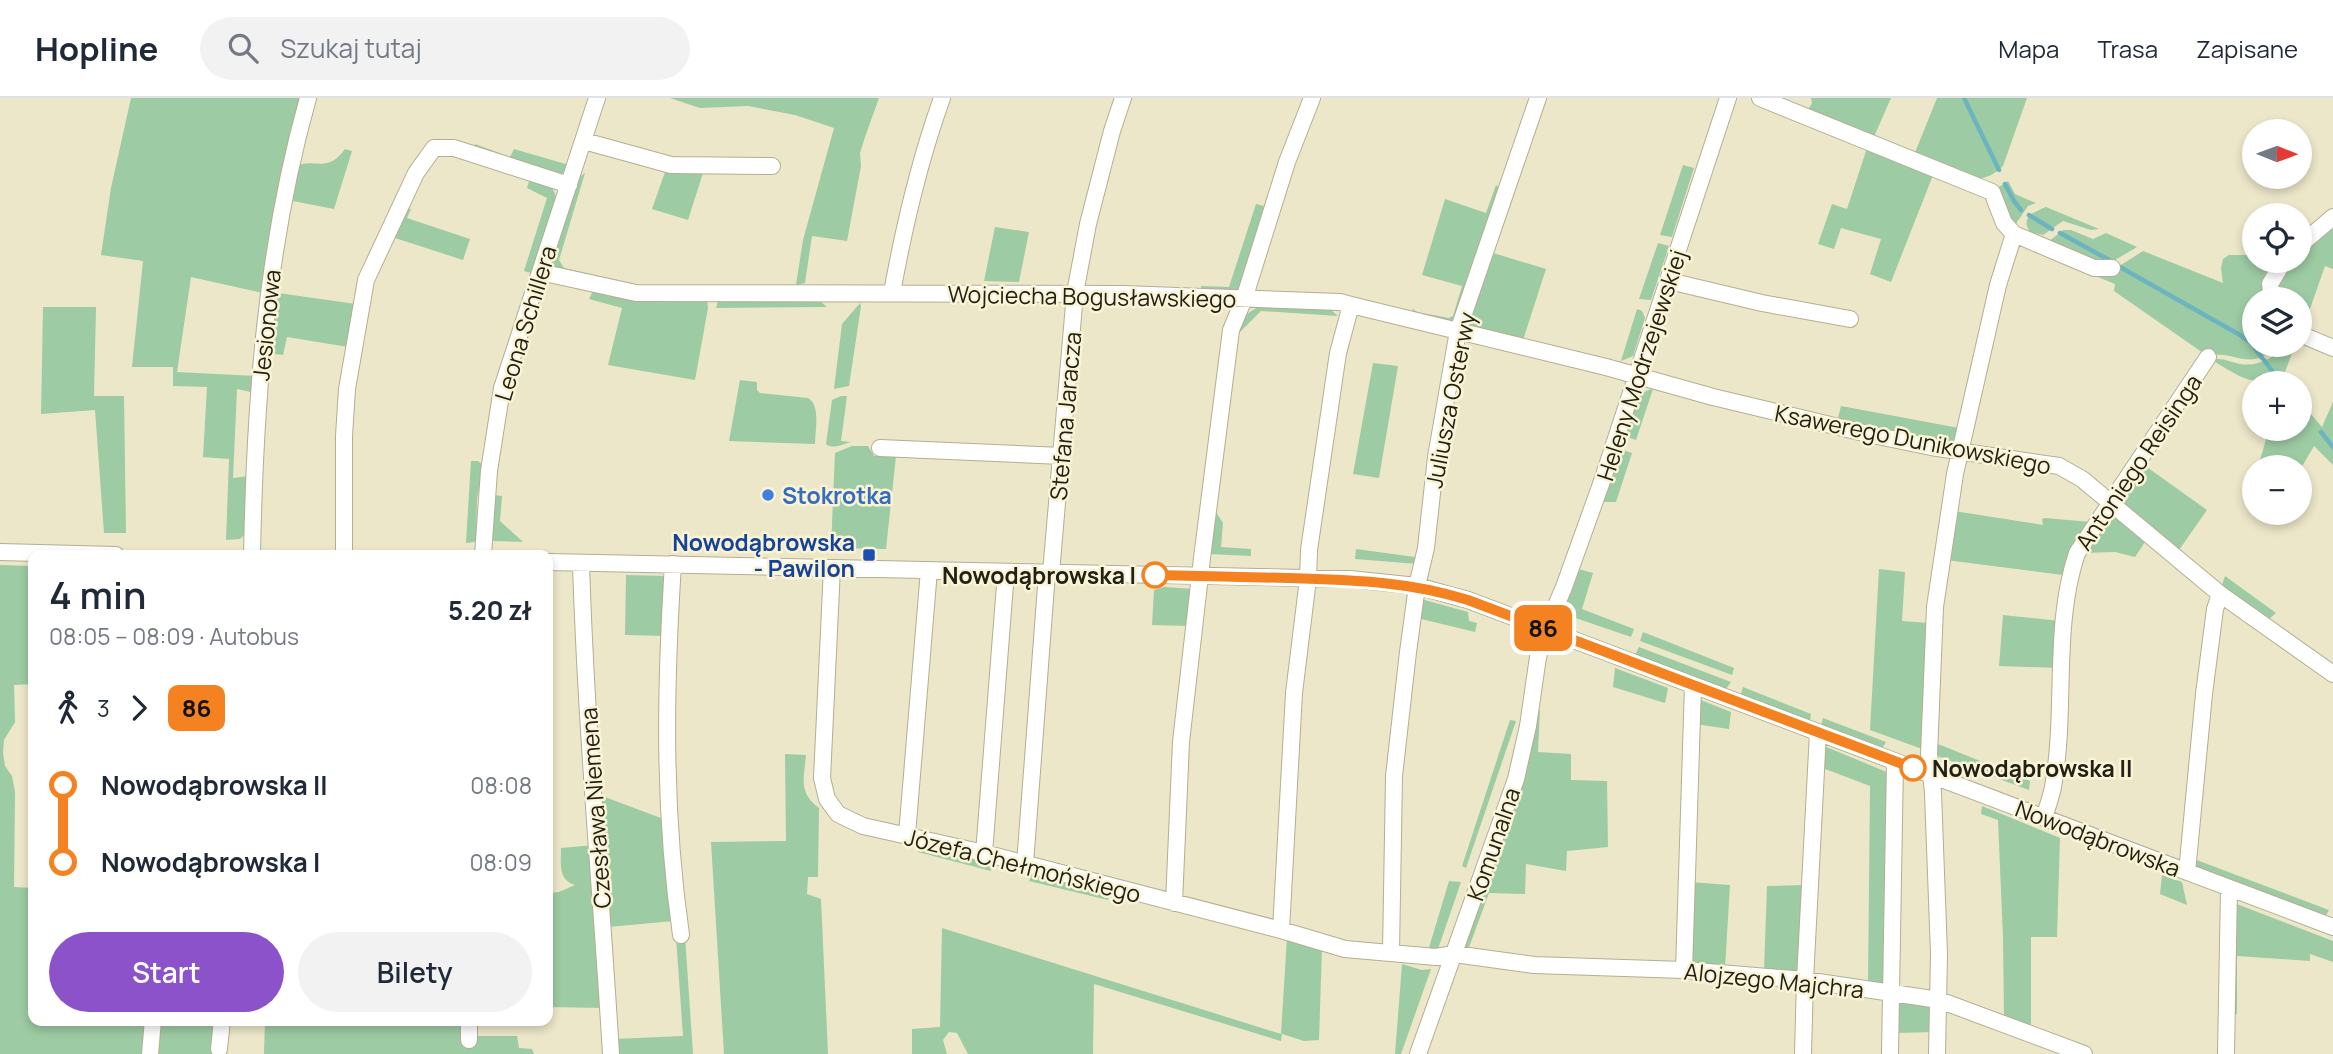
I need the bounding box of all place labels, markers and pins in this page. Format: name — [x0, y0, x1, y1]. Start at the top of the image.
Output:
place label: Stokrotka — [782, 479, 892, 511]
marker: Stokrotka — [760, 487, 776, 503]
place label: Nowodąbrowska - Pawilon — [672, 526, 855, 584]
marker: Nowodąbrowska - Pawilon — [861, 547, 877, 563]
place label: Nowodąbrowska I — [942, 559, 1136, 591]
marker: Nowodąbrowska I — [1142, 562, 1168, 588]
place label: Nowodąbrowska II — [1932, 752, 2132, 784]
marker: Nowodąbrowska II — [1900, 755, 1926, 781]

